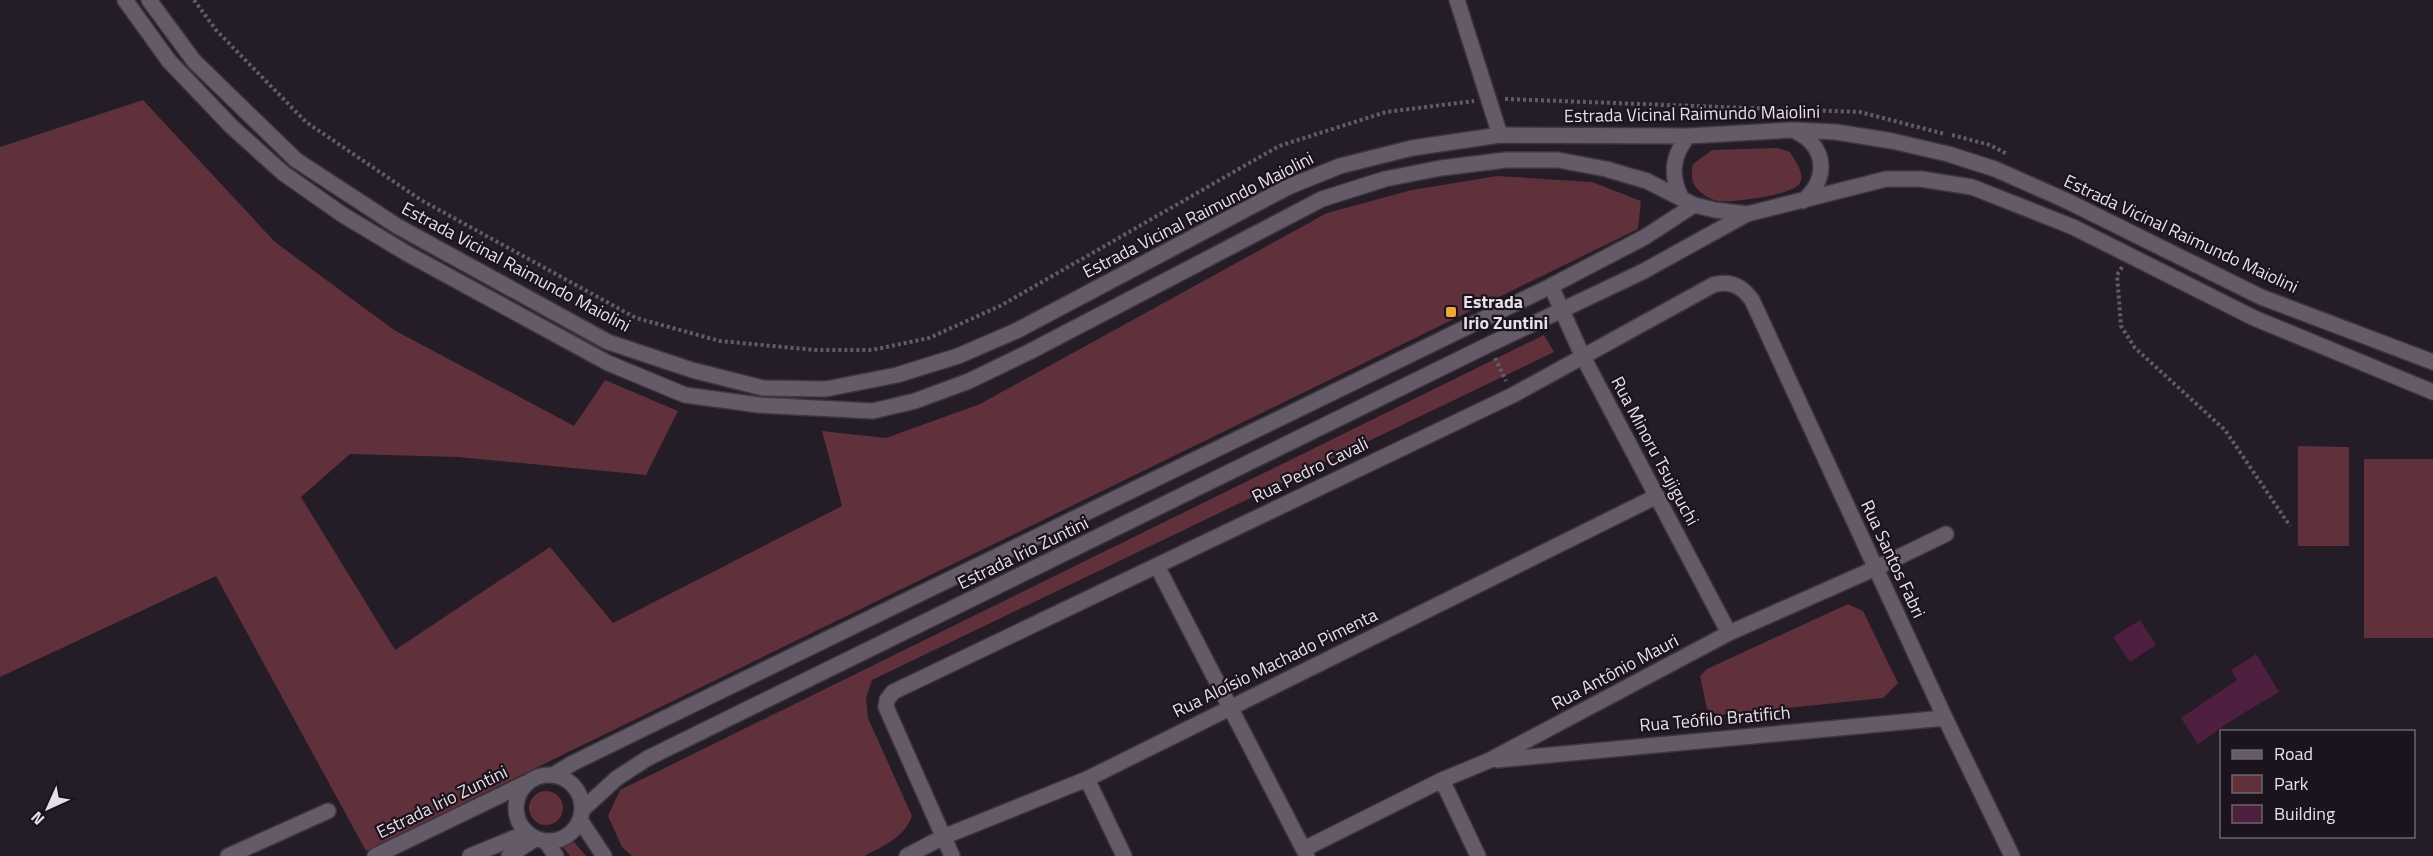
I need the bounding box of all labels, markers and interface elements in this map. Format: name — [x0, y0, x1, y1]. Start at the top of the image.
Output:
street label: Estrada Vicinal Raimundo Maiolini — [1564, 98, 1820, 129]
street label: Estrada Vicinal Raimundo Maiolini — [1078, 144, 1318, 285]
street label: Estrada Vicinal Raimundo Maiolini — [2059, 167, 2303, 300]
street label: Estrada Vicinal Raimundo Maiolini — [397, 195, 636, 339]
place label: Estrada Irio Zuntini — [1463, 288, 1548, 336]
marker: Estrada Irio Zuntini — [1444, 305, 1458, 319]
street label: Rua Minoru Tsujiguchi — [1605, 371, 1706, 530]
street label: Rua Pedro Cavali — [1247, 430, 1373, 509]
street label: Rua Santos Fabri — [1854, 495, 1933, 622]
street label: Estrada Irio Zuntini — [953, 509, 1093, 596]
street label: Rua Aloísio Machado Pimenta — [1168, 601, 1382, 724]
street label: Rua Antônio Mauri — [1546, 627, 1683, 716]
street label: Rua Teófilo Bratifich — [1638, 698, 1792, 739]
legend — [2220, 730, 2415, 838]
text: Road — [2274, 740, 2313, 767]
street label: Estrada Irio Zuntini — [372, 758, 512, 845]
text: Park — [2274, 770, 2309, 797]
north arrow — [18, 778, 78, 838]
text: Building — [2274, 800, 2335, 827]
text: N — [25, 806, 50, 831]

